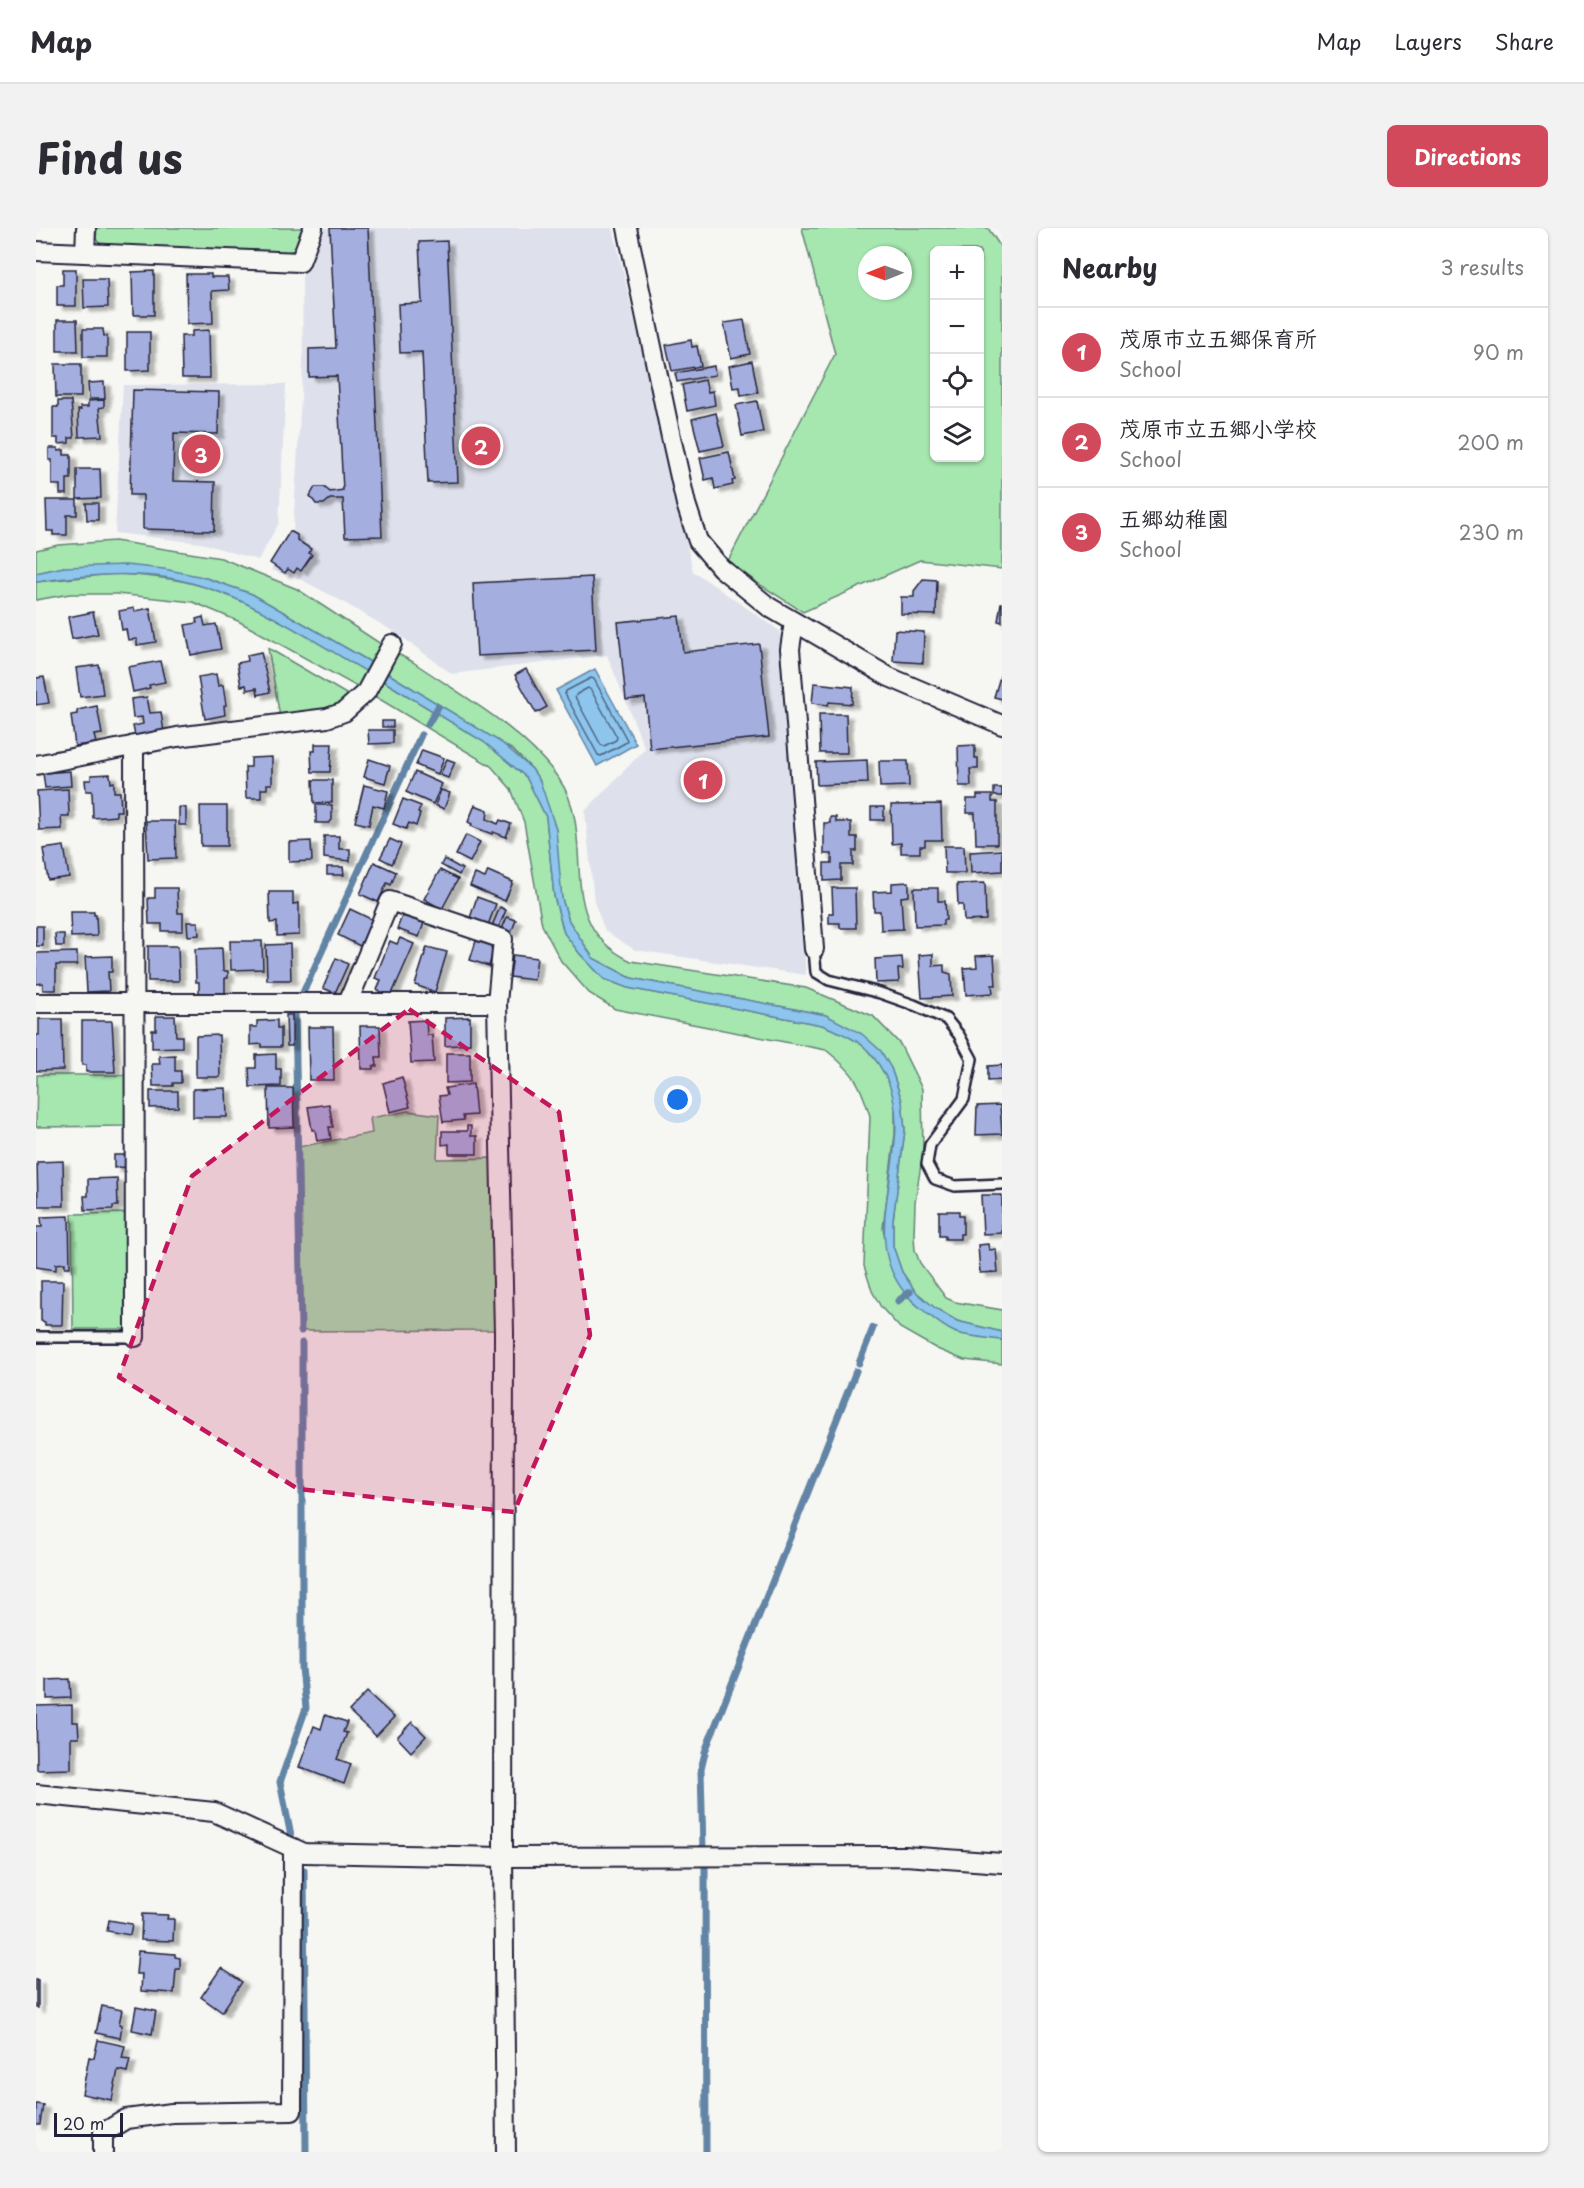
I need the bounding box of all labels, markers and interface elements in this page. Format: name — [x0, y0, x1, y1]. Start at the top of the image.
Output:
text: Map — [30, 20, 92, 63]
text: Map — [1317, 25, 1361, 57]
text: Layers — [1394, 25, 1462, 57]
text: Share — [1495, 25, 1554, 57]
text: Find us — [36, 125, 183, 188]
button: Directions — [1387, 125, 1548, 187]
north arrow — [858, 246, 912, 300]
map controls — [930, 246, 984, 462]
button: + — [930, 246, 984, 300]
text: Nearby — [1062, 248, 1157, 287]
text: 3 results — [1441, 252, 1524, 282]
button: − — [930, 300, 984, 354]
text: 茂原市立五郷保育所 — [1119, 321, 1317, 354]
text: 1 — [1077, 337, 1086, 367]
text: 90 m — [1473, 337, 1524, 367]
button: locate — [930, 354, 984, 408]
text: School — [1119, 354, 1182, 384]
button: layers — [930, 408, 984, 462]
text: 茂原市立五郷小学校 — [1119, 411, 1317, 444]
pin: 2 — [462, 424, 500, 468]
text: 2 — [1074, 427, 1089, 457]
text: 200 m — [1457, 427, 1524, 457]
pin: 3 — [182, 432, 220, 476]
text: School — [1119, 444, 1182, 474]
text: 五郷幼稚園 — [1119, 501, 1229, 534]
text: 3 — [1075, 517, 1088, 547]
text: 230 m — [1459, 517, 1524, 547]
text: School — [1119, 534, 1182, 564]
pin: 1 — [684, 758, 722, 802]
your location — [663, 1085, 692, 1114]
scale bar — [54, 2110, 123, 2138]
text: 20 m — [63, 2111, 104, 2135]

